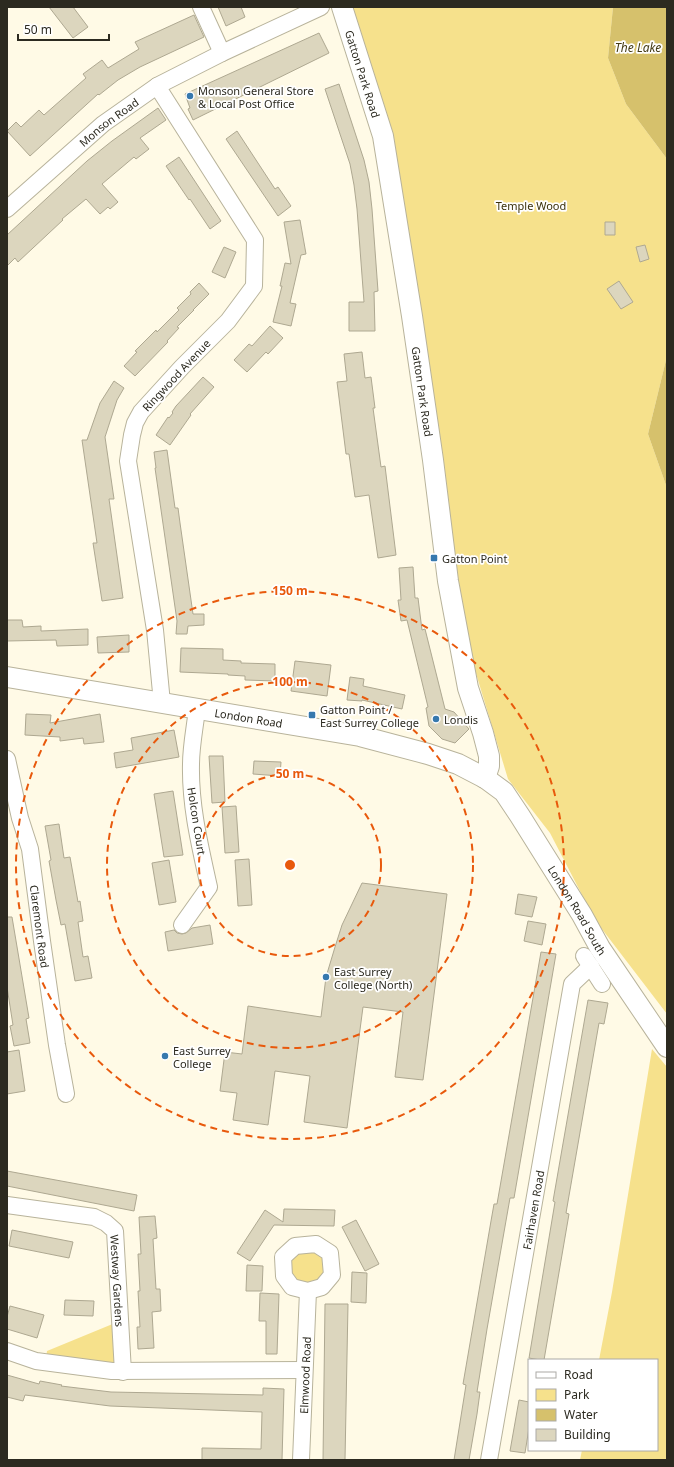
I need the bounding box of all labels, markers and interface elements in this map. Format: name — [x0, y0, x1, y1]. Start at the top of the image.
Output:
scale bar — [18, 16, 109, 42]
text: 50 m — [24, 21, 52, 38]
street label: Gatton Park Road — [342, 28, 384, 119]
water label: The Lake — [615, 39, 661, 56]
place label: Monson General Store & Local Post Office — [198, 83, 314, 111]
marker: Monson General Store & Local Post Office — [185, 91, 195, 101]
street label: Monson Road — [76, 94, 141, 149]
park label: Temple Wood — [496, 198, 566, 213]
street label: Ringwood Avenue — [139, 336, 213, 414]
street label: Gatton Park Road — [409, 345, 437, 438]
place label: Gatton Point — [442, 551, 507, 566]
marker: Gatton Point — [429, 553, 439, 563]
text: 150 m — [272, 582, 308, 599]
text: 100 m — [272, 673, 308, 690]
place label: Gatton Point / East Surrey College — [320, 702, 419, 730]
street label: London Road — [213, 704, 284, 730]
marker: Gatton Point / East Surrey College — [307, 710, 317, 720]
place label: Londis — [444, 712, 478, 727]
marker: Londis — [431, 714, 441, 724]
text: 50 m — [276, 765, 304, 782]
street label: Holcon Court — [184, 786, 210, 856]
centre of rings — [283, 858, 297, 872]
street label: London Road South — [545, 862, 610, 958]
street label: Claremont Road — [27, 884, 53, 969]
place label: East Surrey College (North) — [334, 964, 412, 992]
marker: East Surrey College (North) — [321, 972, 331, 982]
place label: East Surrey College — [173, 1043, 231, 1071]
marker: East Surrey College — [160, 1051, 170, 1061]
street label: Fairhaven Road — [518, 1169, 547, 1251]
street label: Westway Gardens — [108, 1234, 128, 1327]
street label: Elmwood Road — [295, 1336, 314, 1414]
legend — [528, 1359, 658, 1451]
text: Road — [564, 1366, 593, 1383]
text: Park — [564, 1386, 590, 1403]
text: Water — [564, 1406, 598, 1423]
text: Building — [564, 1426, 611, 1443]

